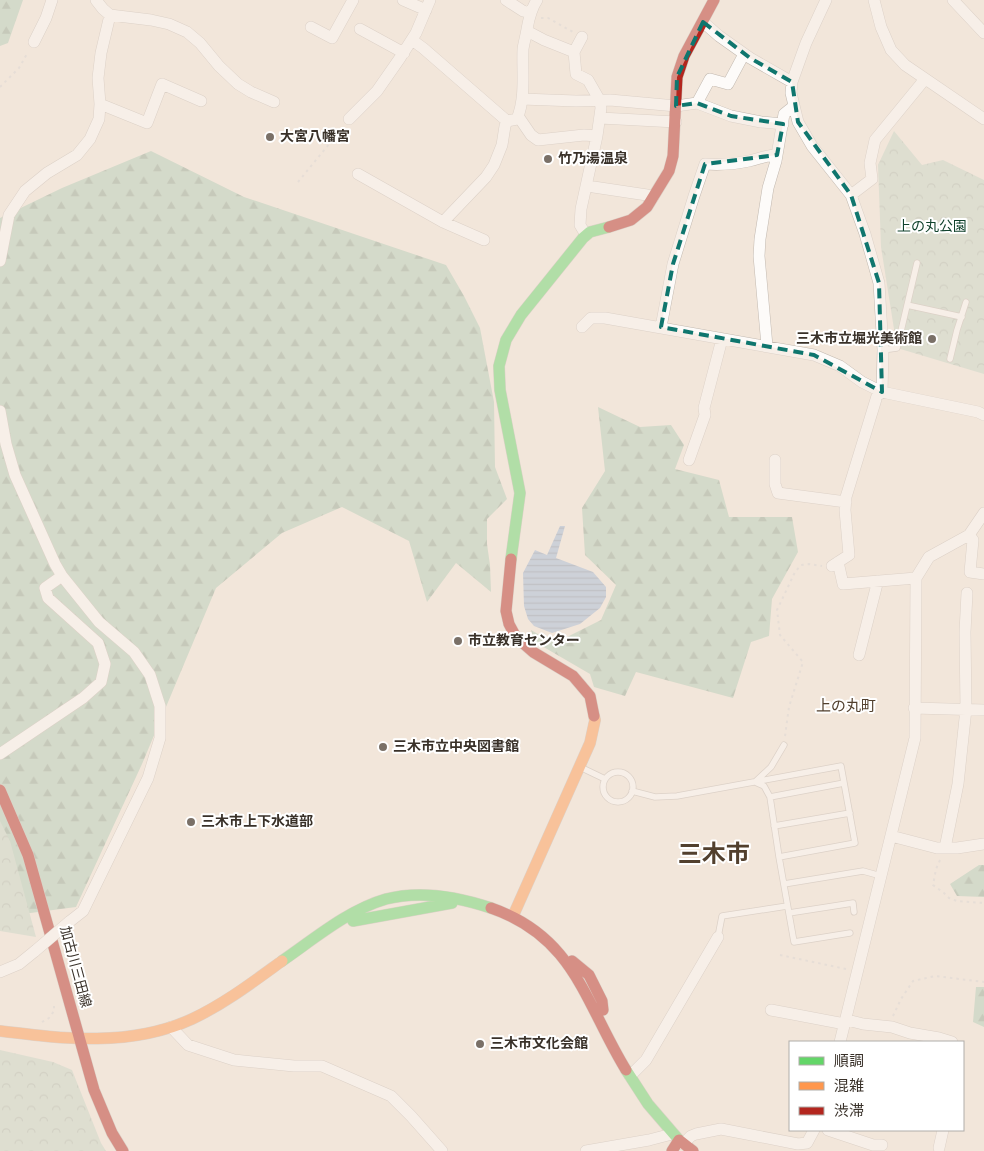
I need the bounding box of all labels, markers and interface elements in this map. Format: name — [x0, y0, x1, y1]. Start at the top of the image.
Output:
place label: 大宮八幡宮 — [280, 127, 350, 147]
marker: 大宮八幡宮 — [264, 131, 276, 143]
place label: 竹乃湯温泉 — [558, 149, 628, 169]
marker: 竹乃湯温泉 — [542, 153, 554, 165]
park label: 上の丸公園 — [897, 217, 967, 237]
place label: 三木市立堀光美術館 — [796, 329, 922, 349]
marker: 三木市立堀光美術館 — [926, 333, 938, 345]
place label: 市立教育センター — [468, 631, 580, 651]
marker: 市立教育センター — [452, 635, 464, 647]
district label: 上の丸町 — [816, 696, 876, 717]
place label: 三木市立中央図書館 — [393, 737, 519, 757]
marker: 三木市立中央図書館 — [377, 741, 389, 753]
place label: 三木市上下水道部 — [201, 812, 313, 832]
marker: 三木市上下水道部 — [185, 816, 197, 828]
district label: 三木市 — [678, 837, 750, 872]
street label: 加古川三田線 — [54, 924, 96, 1010]
place label: 三木市文化会館 — [490, 1034, 588, 1054]
marker: 三木市文化会館 — [474, 1038, 486, 1050]
legend — [789, 1041, 964, 1131]
text: 順調 — [834, 1051, 864, 1072]
text: 混雑 — [834, 1076, 864, 1097]
text: 渋滞 — [834, 1101, 864, 1122]

